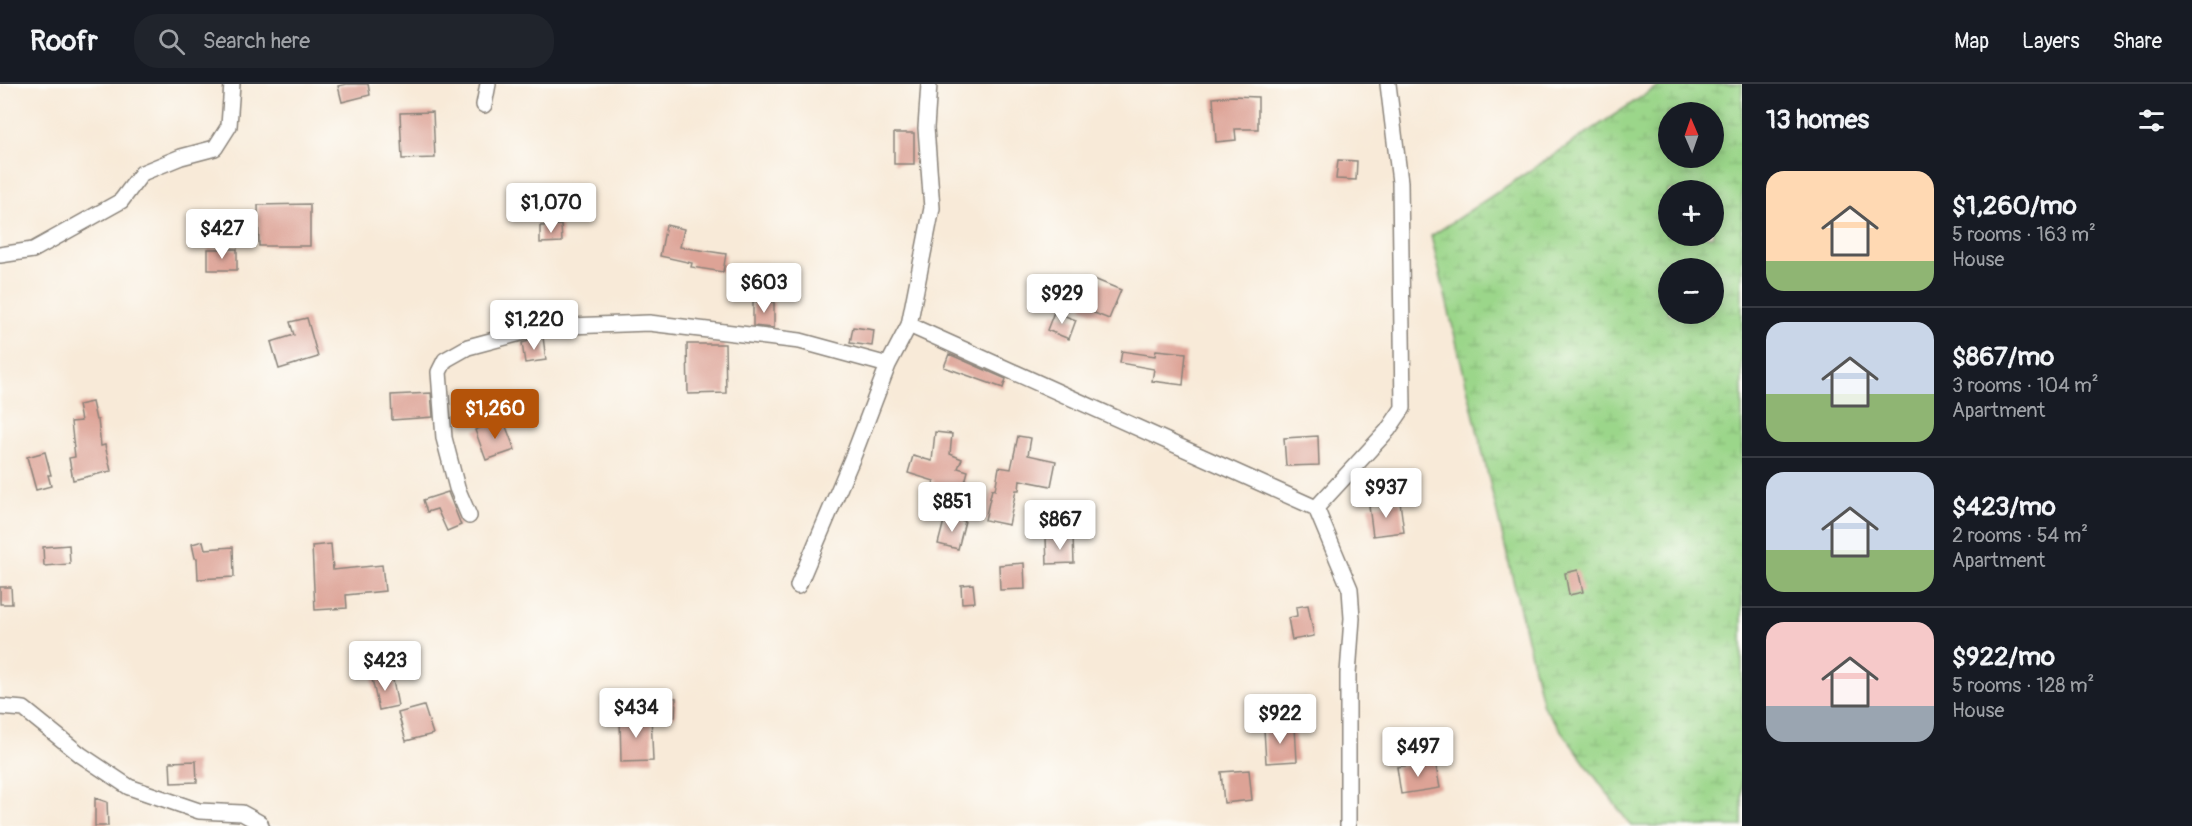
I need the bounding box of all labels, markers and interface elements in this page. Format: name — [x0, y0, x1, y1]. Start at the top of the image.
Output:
search box — [134, 14, 554, 68]
text: Roofr — [30, 24, 98, 59]
icon: search — [155, 25, 188, 58]
text: Search here — [203, 27, 310, 55]
text: Map — [1954, 28, 1989, 55]
text: Layers — [2022, 28, 2080, 55]
text: Share — [2113, 28, 2162, 55]
north arrow — [1658, 102, 1724, 168]
map controls — [1658, 102, 1724, 324]
text: 13 homes — [1766, 104, 1869, 136]
icon: filters — [2135, 104, 2168, 137]
button: + — [1658, 180, 1724, 246]
pin: $1,070 — [502, 183, 600, 234]
text: $1,070 — [520, 190, 582, 215]
text: $1,260/mo — [1952, 190, 2077, 222]
icon: home — [1814, 195, 1886, 267]
pin: $427 — [186, 209, 258, 260]
text: $427 — [200, 216, 244, 241]
text: 5 rooms · 163 m² — [1952, 222, 2096, 247]
text: House — [1952, 247, 2004, 272]
button: − — [1658, 258, 1724, 324]
pin: $603 — [728, 263, 800, 314]
text: $603 — [740, 270, 788, 295]
pin: $929 — [1026, 274, 1098, 325]
text: $929 — [1041, 281, 1083, 306]
pin: $1,220 — [485, 300, 583, 351]
text: $1,220 — [504, 307, 564, 332]
text: $867/mo — [1952, 341, 2054, 373]
icon: home — [1814, 346, 1886, 418]
text: 3 rooms · 104 m² — [1952, 373, 2099, 398]
pin: $1,260 — [446, 389, 544, 440]
text: $1,260 — [465, 396, 525, 421]
text: Apartment — [1952, 398, 2045, 423]
pin: $937 — [1350, 468, 1422, 519]
text: $937 — [1365, 475, 1407, 500]
pin: $851 — [916, 482, 988, 533]
text: $851 — [932, 489, 972, 514]
text: $423/mo — [1952, 491, 2056, 523]
icon: home — [1814, 496, 1886, 568]
pin: $867 — [1024, 500, 1096, 551]
text: $867 — [1039, 507, 1081, 532]
text: 2 rooms · 54 m² — [1952, 523, 2088, 548]
text: Apartment — [1952, 548, 2045, 573]
pin: $423 — [349, 641, 421, 692]
text: $922/mo — [1952, 641, 2055, 673]
icon: home — [1814, 646, 1886, 718]
text: $423 — [363, 648, 407, 673]
text: 5 rooms · 128 m² — [1952, 673, 2094, 698]
pin: $434 — [600, 688, 672, 739]
pin: $922 — [1244, 694, 1316, 745]
text: $434 — [613, 695, 659, 720]
text: House — [1952, 698, 2004, 723]
text: $922 — [1258, 701, 1302, 726]
pin: $497 — [1382, 727, 1454, 778]
text: $497 — [1396, 734, 1440, 759]

